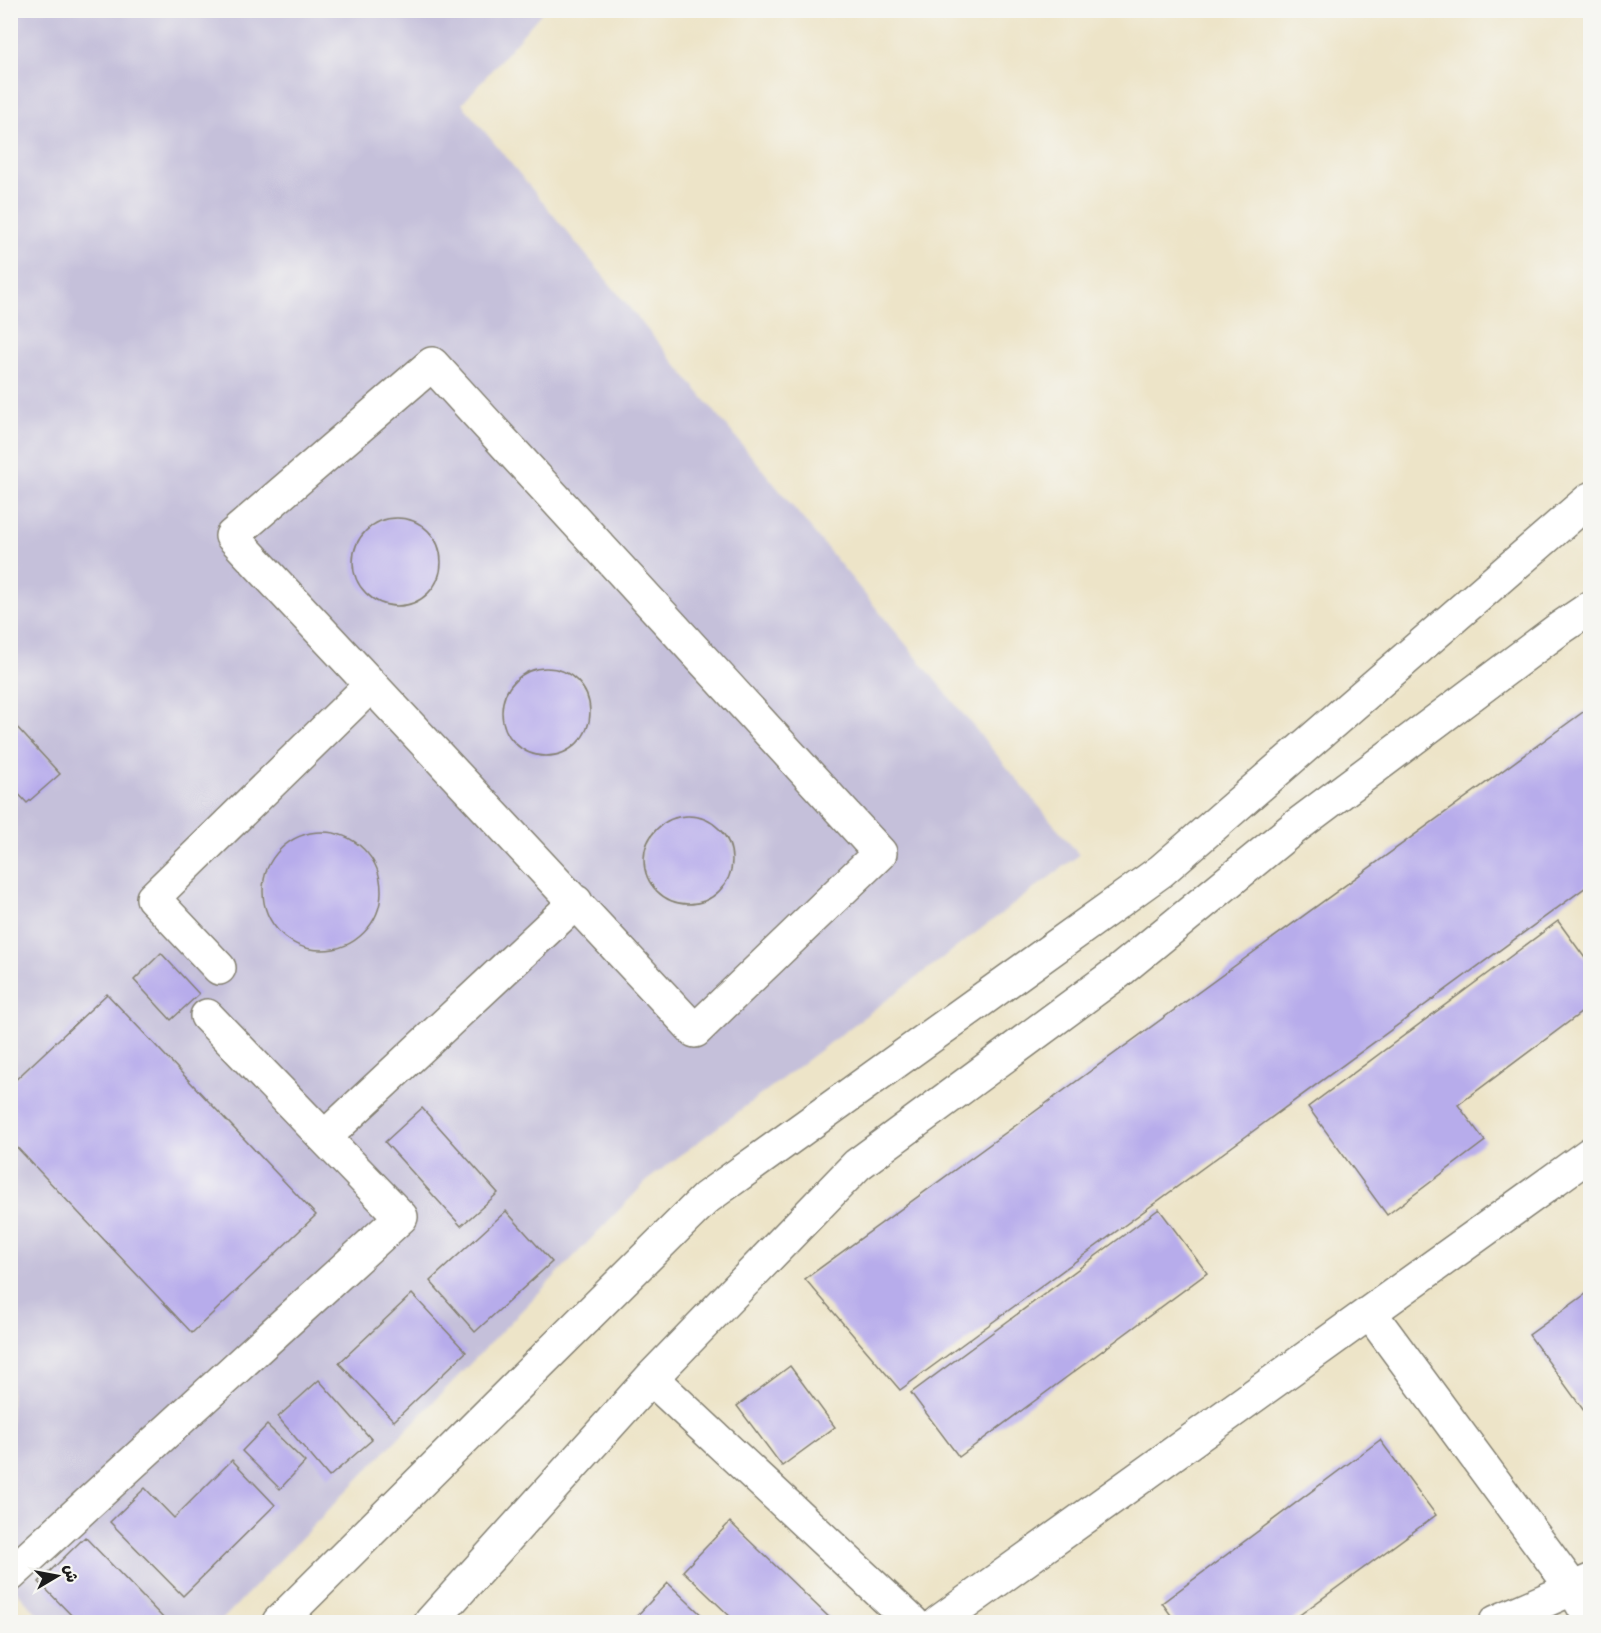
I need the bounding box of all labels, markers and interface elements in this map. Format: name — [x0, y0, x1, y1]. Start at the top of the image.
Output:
north arrow — [27, 1546, 87, 1606]
text: ش — [56, 1563, 82, 1584]

